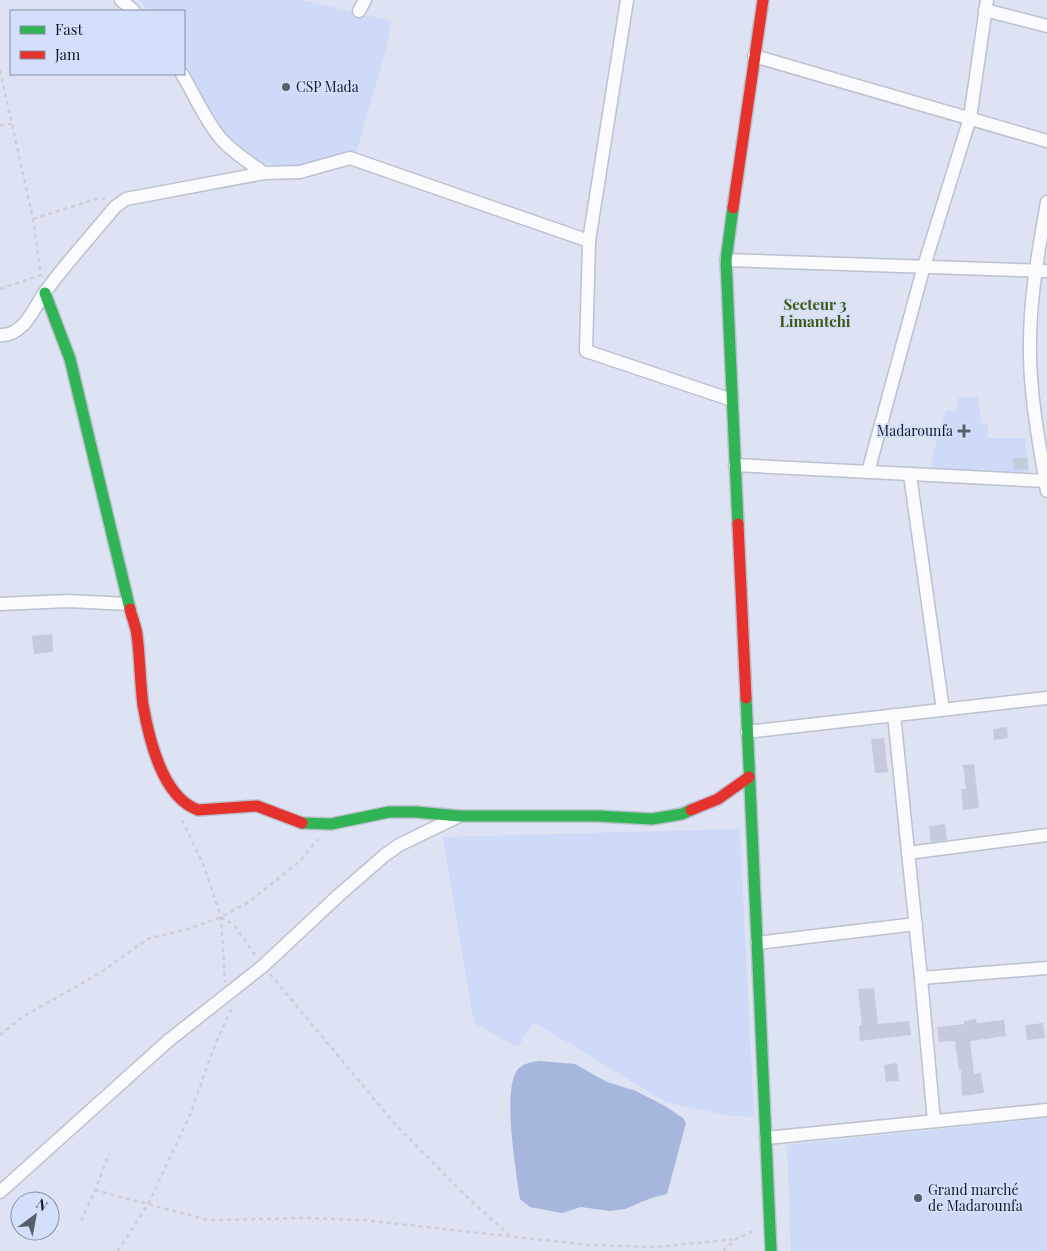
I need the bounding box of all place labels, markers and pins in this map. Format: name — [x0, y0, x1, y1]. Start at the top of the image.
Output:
place label: CSP Mada — [296, 77, 359, 96]
marker: CSP Mada — [280, 81, 292, 93]
place label: Madarounfa — [877, 421, 953, 440]
marker: Madarounfa — [957, 424, 971, 438]
place label: Grand marché de Madarounfa — [928, 1180, 1023, 1215]
marker: Grand marché de Madarounfa — [912, 1192, 924, 1204]

